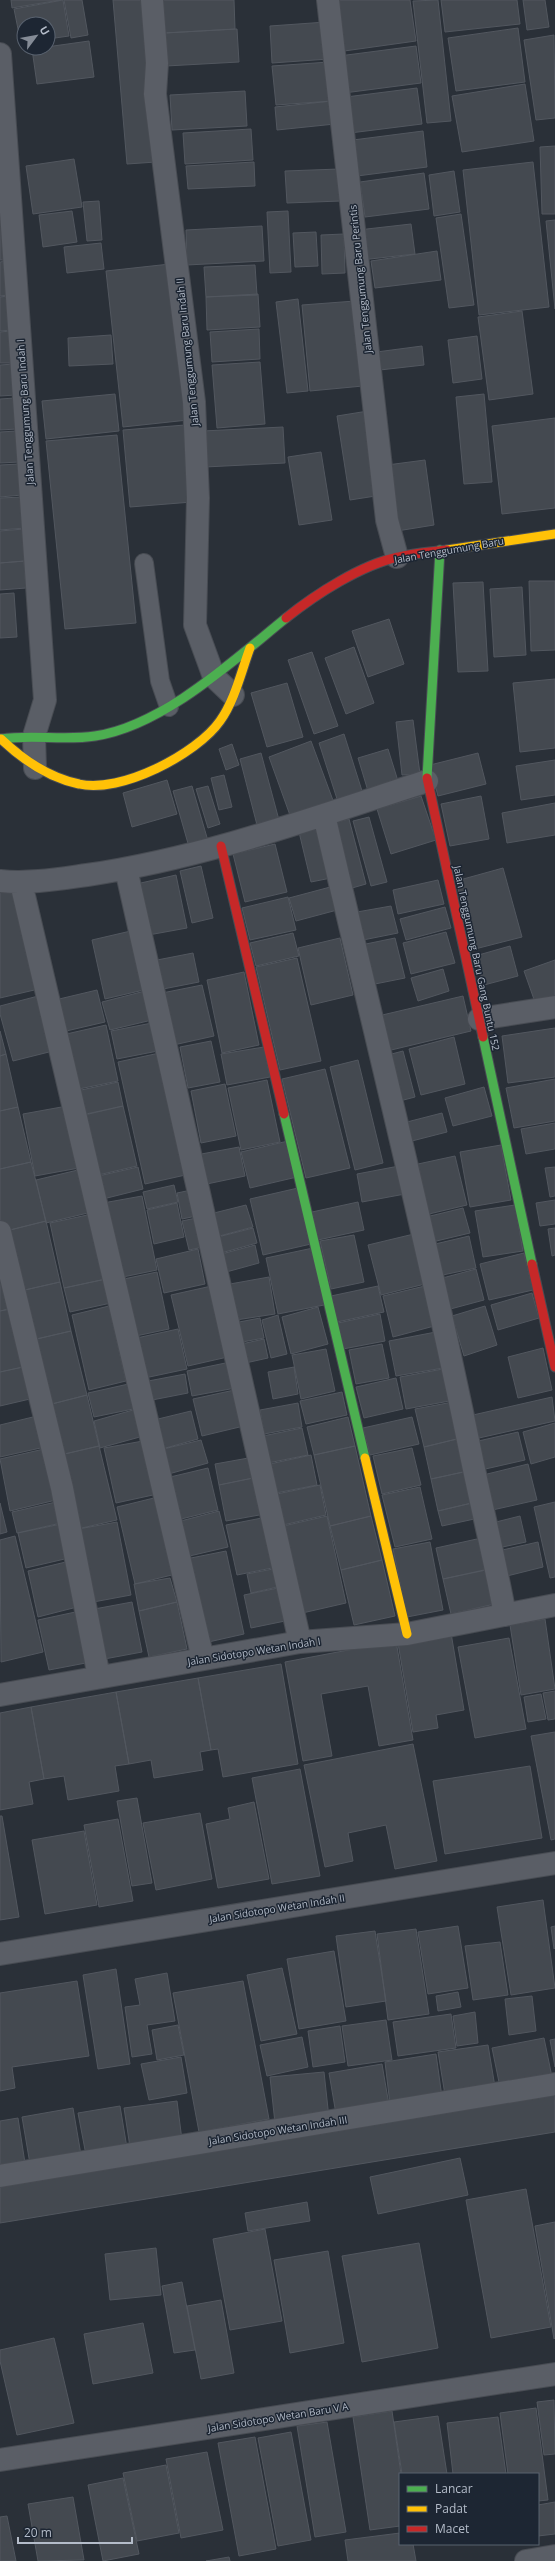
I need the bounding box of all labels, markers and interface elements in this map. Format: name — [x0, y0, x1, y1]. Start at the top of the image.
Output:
north arrow — [16, 16, 56, 56]
text: U — [36, 23, 53, 38]
street label: Jalan Tenggumung Baru Perintis — [345, 204, 375, 355]
street label: Jalan Tenggumung Baru Indah II — [172, 277, 202, 428]
street label: Jalan Tenggumung Baru Indah I — [13, 339, 37, 486]
street label: Jalan Tenggumung Baru — [392, 533, 505, 567]
street label: Jalan Tenggumung Baru Gang Buntu 152 — [450, 863, 504, 1052]
street label: Jalan Sidotopo Wetan Indah I — [186, 1634, 321, 1669]
street label: Jalan Sidotopo Wetan Indah II — [207, 1890, 346, 1926]
street label: Jalan Sidotopo Wetan Indah III — [207, 2112, 348, 2148]
street label: Jalan Sidotopo Wetan Baru V A — [206, 2399, 350, 2435]
legend — [399, 2473, 539, 2545]
text: Lancar — [435, 2480, 473, 2497]
text: Padat — [435, 2500, 467, 2517]
scale bar — [18, 2519, 132, 2545]
text: Macet — [435, 2520, 469, 2537]
text: 20 m — [24, 2524, 52, 2541]

